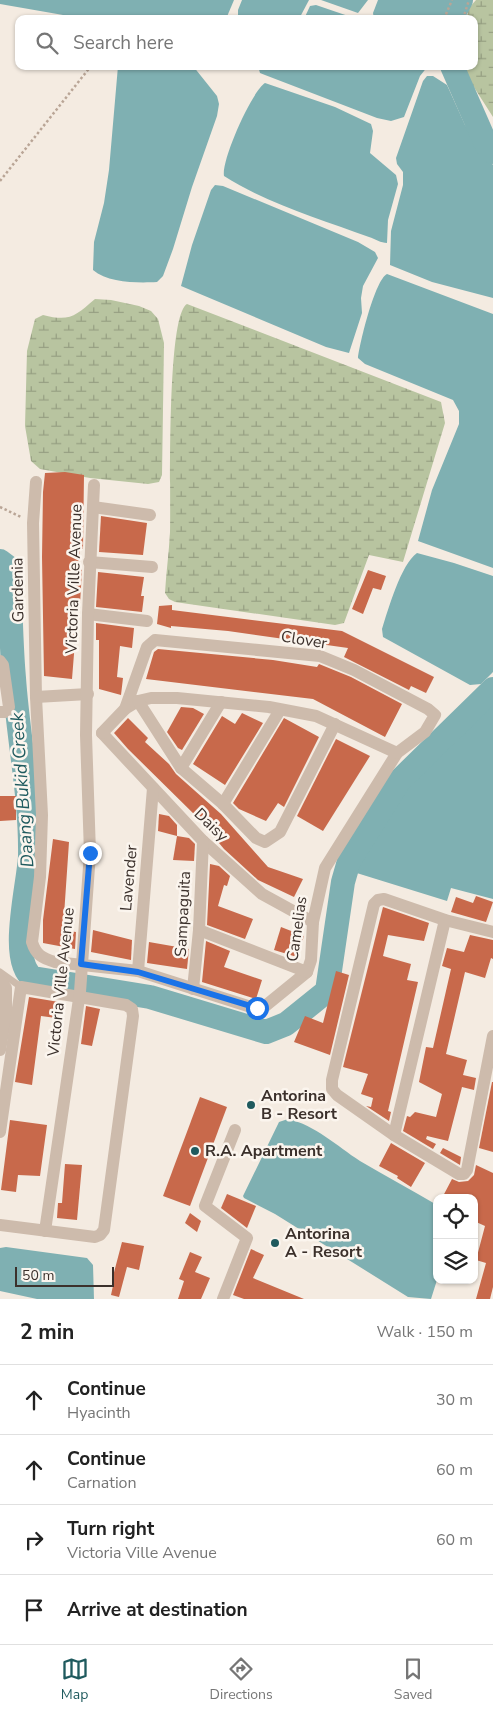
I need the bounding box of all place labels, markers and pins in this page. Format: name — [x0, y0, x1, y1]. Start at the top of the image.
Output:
place label: Antorina B - Resort — [261, 1085, 338, 1125]
marker: Antorina B - Resort — [245, 1099, 257, 1111]
place label: R.A. Apartment — [205, 1140, 323, 1162]
marker: R.A. Apartment — [189, 1145, 201, 1157]
place label: Antorina A - Resort — [285, 1223, 363, 1263]
marker: Antorina A - Resort — [269, 1237, 281, 1249]

